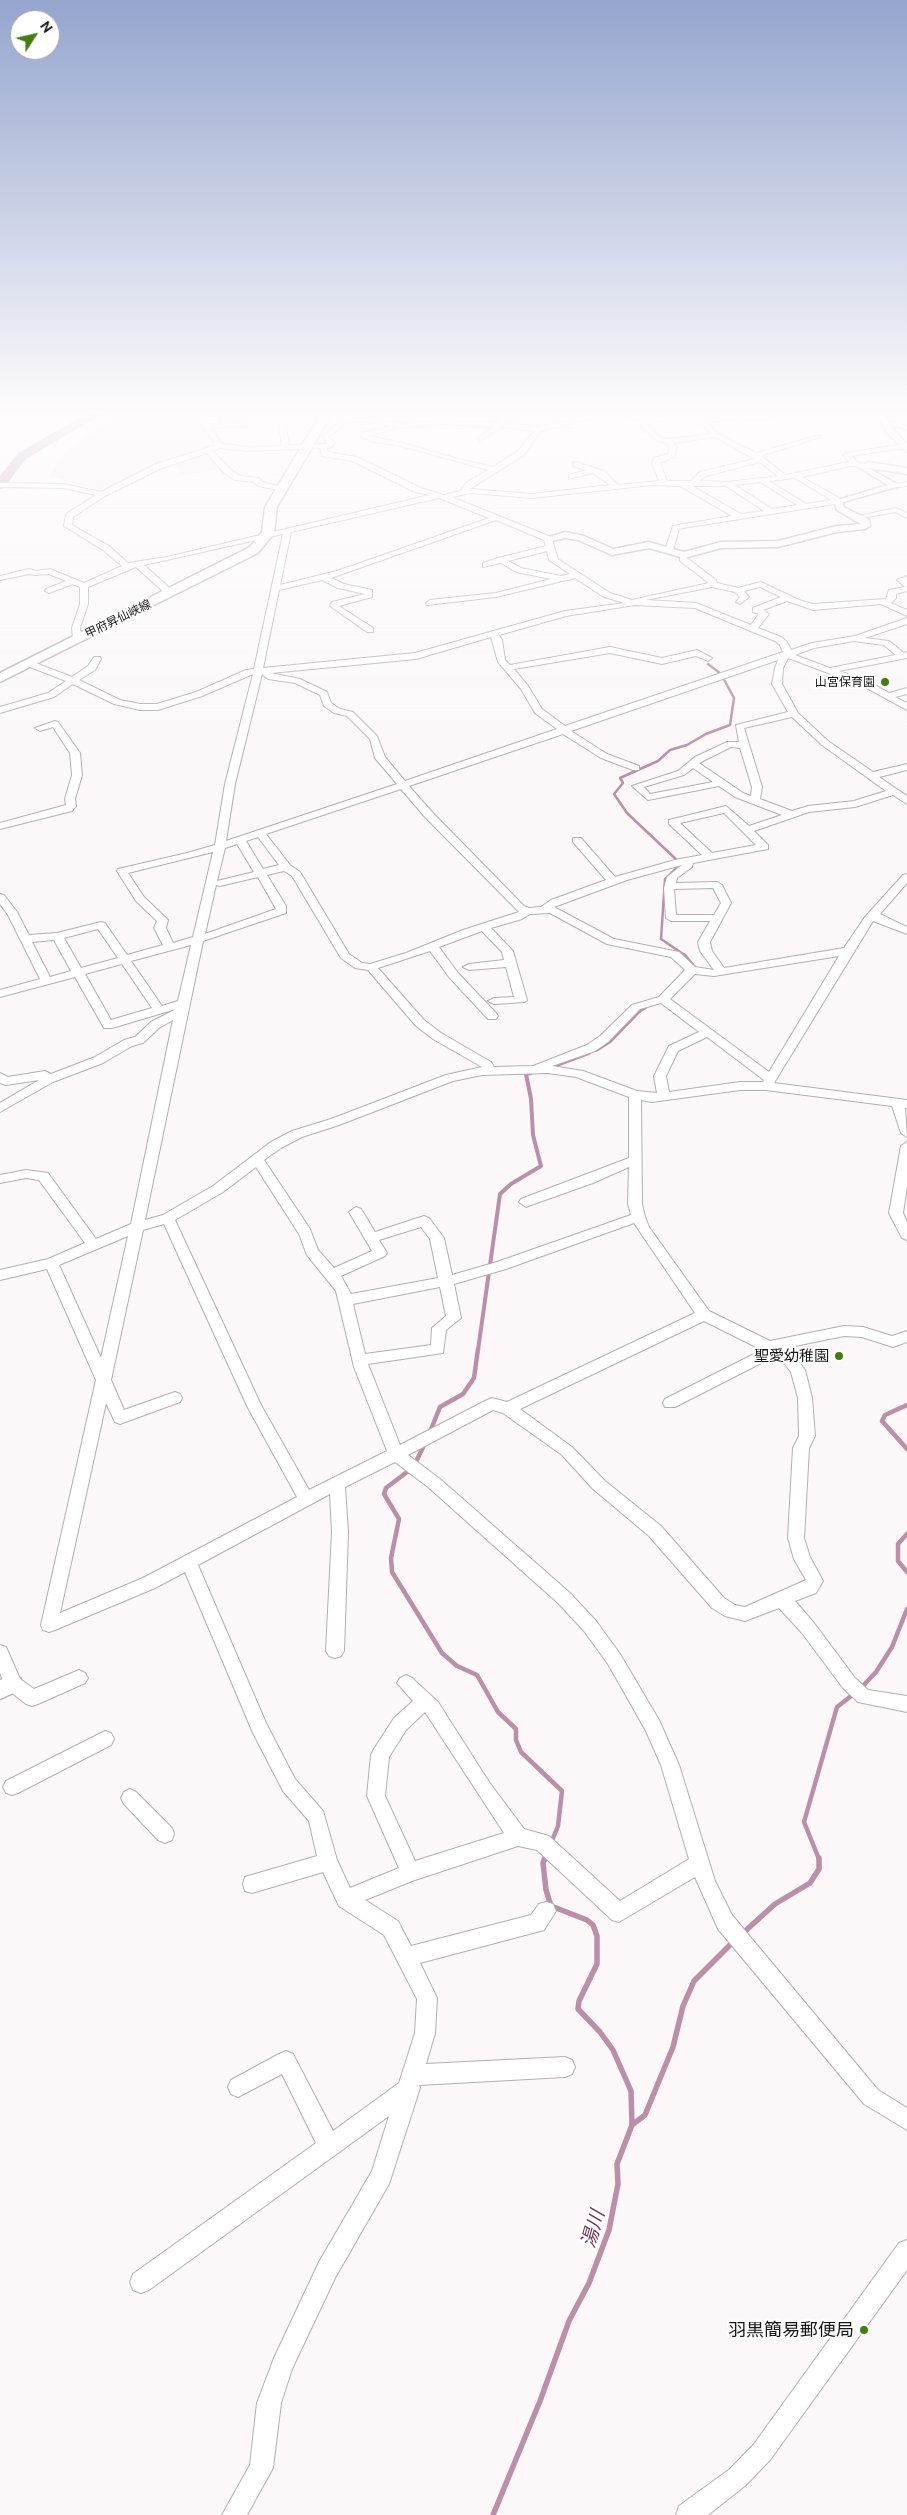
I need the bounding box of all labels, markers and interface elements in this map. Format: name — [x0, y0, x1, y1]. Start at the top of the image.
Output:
north arrow — [10, 10, 60, 60]
text: N — [37, 18, 56, 36]
street label: 甲府昇仙峡線 — [82, 597, 154, 641]
place label: 山宮保育園 — [815, 675, 875, 689]
marker: 山宮保育園 — [879, 676, 891, 688]
place label: 聖愛幼稚園 — [754, 1347, 829, 1365]
marker: 聖愛幼稚園 — [833, 1350, 845, 1362]
water label: 湯川 — [577, 2208, 609, 2250]
place label: 羽黒簡易郵便局 — [728, 2319, 854, 2341]
marker: 羽黒簡易郵便局 — [858, 2324, 870, 2336]

